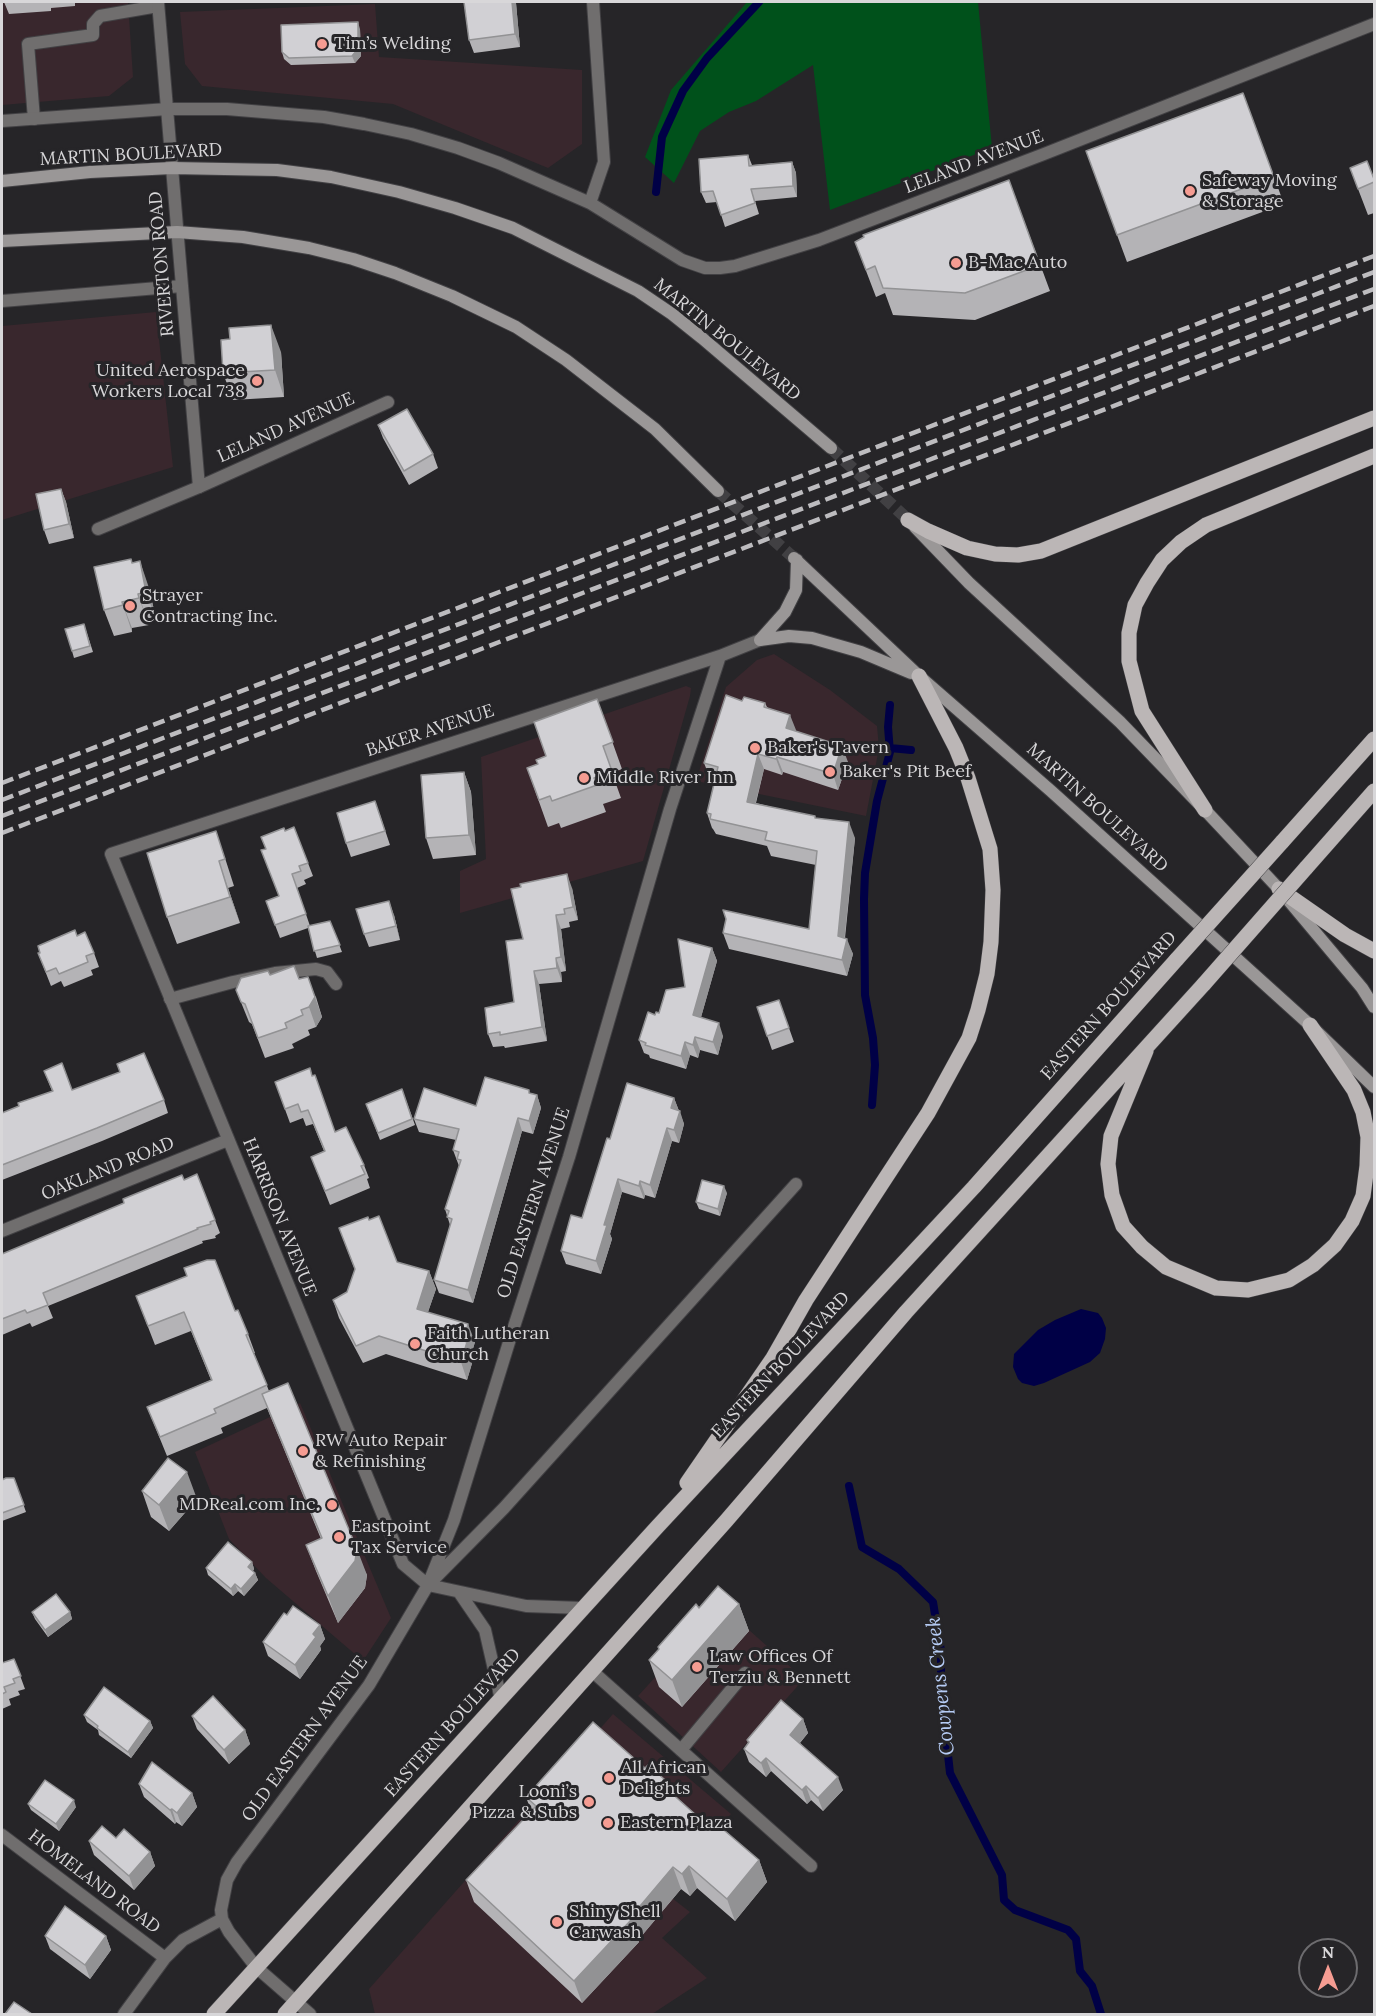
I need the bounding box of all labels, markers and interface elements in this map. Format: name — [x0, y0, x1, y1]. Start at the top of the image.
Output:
place label: Tim’s Welding — [334, 33, 451, 55]
marker: Tim’s Welding — [315, 37, 329, 51]
street label: LELAND AVENUE — [901, 126, 1047, 198]
street label: MARTIN BOULEVARD — [39, 139, 223, 171]
place label: Safeway Moving & Storage — [1202, 170, 1337, 213]
marker: Safeway Moving & Storage — [1183, 184, 1197, 198]
street label: RIVERTON ROAD — [145, 190, 179, 338]
place label: B-Mac Auto — [968, 252, 1067, 274]
marker: B-Mac Auto — [949, 256, 963, 270]
street label: MARTIN BOULEVARD — [649, 274, 805, 406]
place label: United Aerospace Workers Local 738 — [92, 360, 245, 403]
marker: United Aerospace Workers Local 738 — [250, 374, 264, 388]
street label: LELAND AVENUE — [214, 388, 358, 468]
place label: Strayer Contracting Inc. — [142, 585, 278, 628]
marker: Strayer Contracting Inc. — [123, 599, 137, 613]
street label: BAKER AVENUE — [363, 700, 497, 762]
place label: Baker's Tavern — [767, 737, 889, 759]
street label: MARTIN BOULEVARD — [1022, 739, 1172, 877]
marker: Baker's Tavern — [748, 741, 762, 755]
place label: Baker's Pit Beef — [842, 761, 971, 783]
marker: Baker's Pit Beef — [823, 765, 837, 779]
place label: Middle River Inn — [596, 767, 734, 789]
marker: Middle River Inn — [577, 771, 591, 785]
street label: EASTERN BOULEVARD — [1037, 927, 1181, 1085]
street label: OLD EASTERN AVENUE — [493, 1105, 575, 1301]
street label: OAKLAND ROAD — [38, 1132, 178, 1206]
street label: HARRISON AVENUE — [237, 1135, 321, 1299]
street label: EASTERN BOULEVARD — [707, 1287, 855, 1443]
place label: Faith Lutheran Church — [427, 1323, 550, 1366]
marker: Faith Lutheran Church — [408, 1337, 422, 1351]
place label: RW Auto Repair & Refinishing — [315, 1430, 447, 1472]
marker: RW Auto Repair & Refinishing — [296, 1444, 310, 1458]
place label: MDReal.com Inc. — [179, 1494, 320, 1516]
marker: MDReal.com Inc. — [325, 1498, 339, 1512]
place label: Eastpoint Tax Service — [351, 1516, 447, 1558]
marker: Eastpoint Tax Service — [332, 1530, 346, 1544]
water label: Cowpens Creek — [922, 1615, 960, 1757]
street label: EASTERN BOULEVARD — [381, 1644, 525, 1802]
place label: Law Offices Of Terziu & Bennett — [709, 1646, 851, 1688]
street label: OLD EASTERN AVENUE — [238, 1652, 372, 1826]
marker: Law Offices Of Terziu & Bennett — [690, 1660, 704, 1674]
place label: All African Delights — [621, 1757, 707, 1800]
marker: All African Delights — [602, 1771, 616, 1785]
place label: Looni’s Pizza & Subs — [472, 1781, 577, 1824]
marker: Looni’s Pizza & Subs — [582, 1795, 596, 1809]
place label: Eastern Plaza — [620, 1812, 732, 1834]
marker: Eastern Plaza — [601, 1816, 615, 1830]
street label: HOMELAND ROAD — [24, 1825, 164, 1939]
place label: Shiny Shell Carwash — [569, 1901, 661, 1944]
marker: Shiny Shell Carwash — [550, 1915, 564, 1929]
north arrow — [1298, 1938, 1358, 1998]
text: N — [1322, 1942, 1334, 1962]

